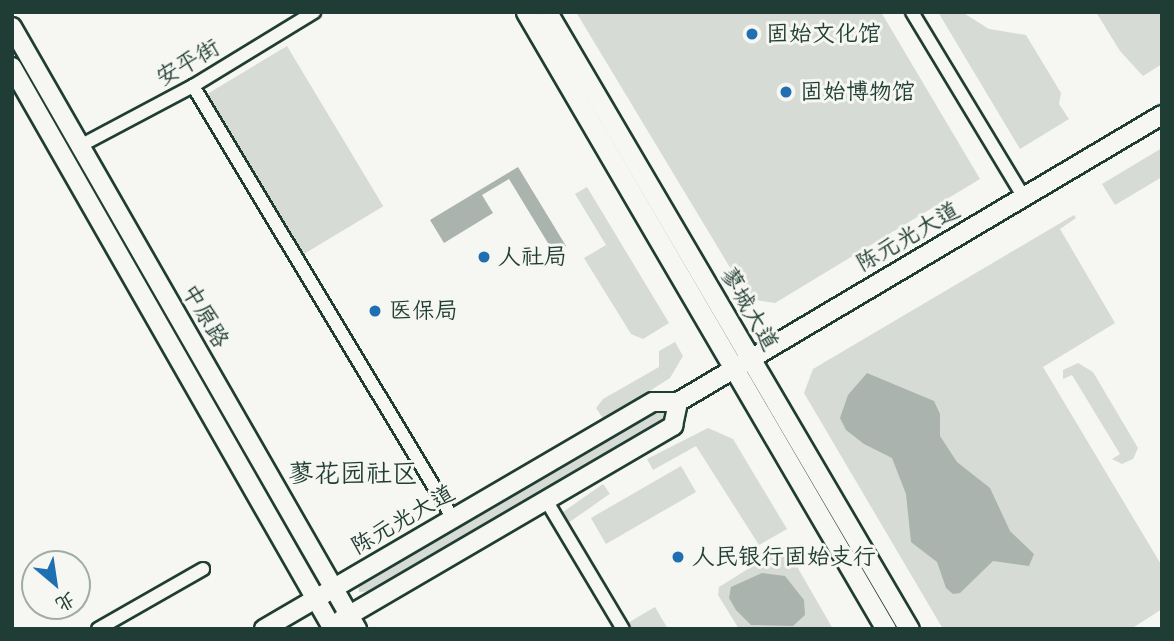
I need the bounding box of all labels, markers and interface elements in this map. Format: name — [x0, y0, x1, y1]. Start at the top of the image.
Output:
place label: 固始文化馆 — [766, 20, 881, 48]
marker: 固始文化馆 — [744, 26, 760, 42]
street label: 安平街 — [151, 34, 225, 92]
place label: 固始博物馆 — [800, 78, 915, 106]
marker: 固始博物馆 — [778, 84, 794, 100]
street label: 陈元光大道 — [851, 196, 965, 278]
place label: 人社局 — [498, 243, 567, 271]
marker: 人社局 — [476, 249, 492, 265]
street label: 蓼城大道 — [714, 262, 784, 356]
street label: 中原路 — [176, 279, 234, 353]
place label: 医保局 — [389, 297, 458, 325]
marker: 医保局 — [367, 303, 383, 319]
district label: 蓼花园社区 — [288, 458, 418, 490]
street label: 陈元光大道 — [346, 479, 460, 561]
place label: 人民银行固始支行 — [692, 543, 876, 571]
marker: 人民银行固始支行 — [670, 549, 686, 565]
north arrow — [21, 550, 91, 620]
text: 北 — [49, 583, 82, 621]

